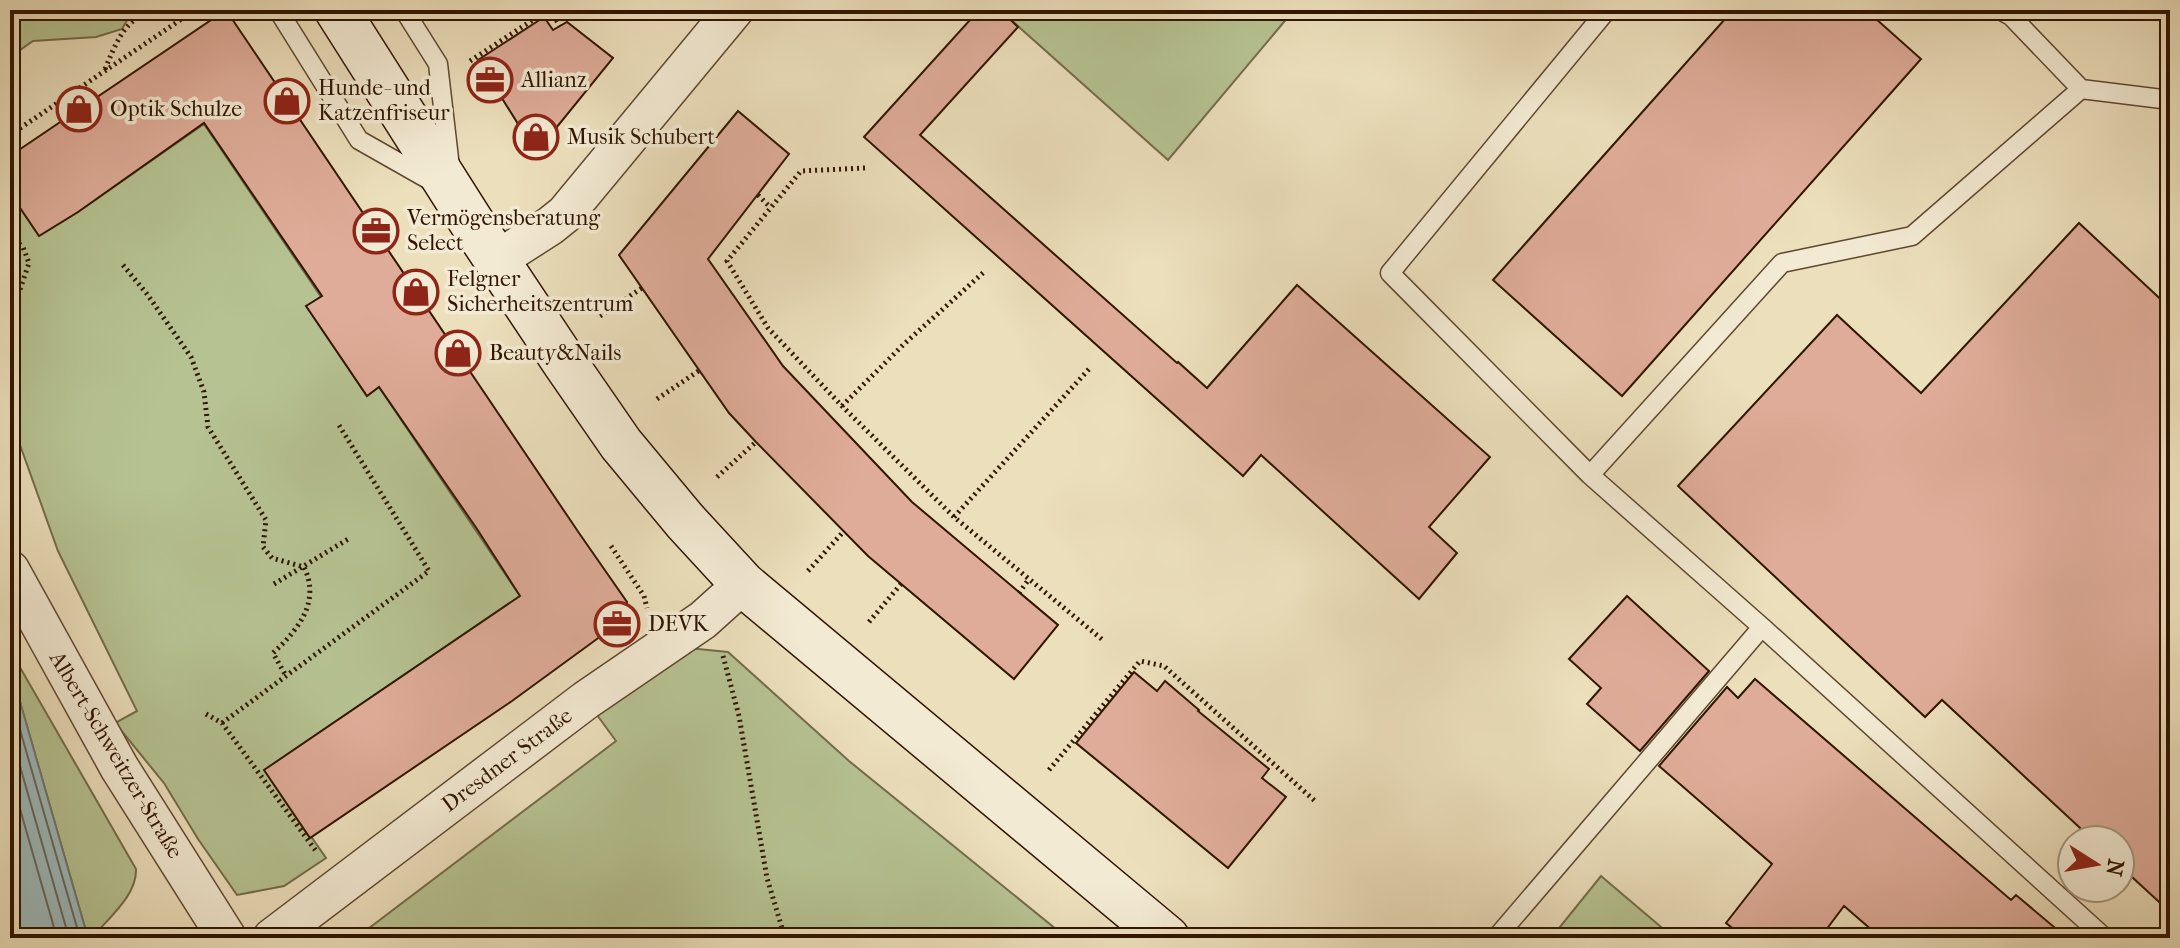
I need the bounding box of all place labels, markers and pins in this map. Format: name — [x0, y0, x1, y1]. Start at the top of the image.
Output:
office icon: Allianz — [466, 56, 514, 104]
place label: Allianz — [520, 67, 587, 93]
place label: Hunde- und Katzenfriseur — [318, 75, 450, 126]
shop icon: Hunde- und Katzenfriseur — [263, 77, 311, 125]
shop icon: Optik Schulze — [55, 85, 103, 133]
place label: Optik Schulze — [110, 96, 242, 122]
shop icon: Musik Schubert — [512, 113, 560, 161]
place label: Musik Schubert — [567, 124, 715, 150]
place label: Vermögensberatung Select — [406, 205, 600, 256]
office icon: Vermögensberatung Select — [352, 207, 400, 255]
place label: Felgner Sicherheitszentrum — [447, 266, 634, 317]
shop icon: Felgner Sicherheitszentrum — [392, 268, 440, 316]
shop icon: Beauty&Nails — [434, 329, 482, 377]
place label: Beauty&Nails — [489, 340, 621, 366]
office icon: DEVK — [593, 600, 641, 648]
place label: DEVK — [648, 611, 709, 637]

